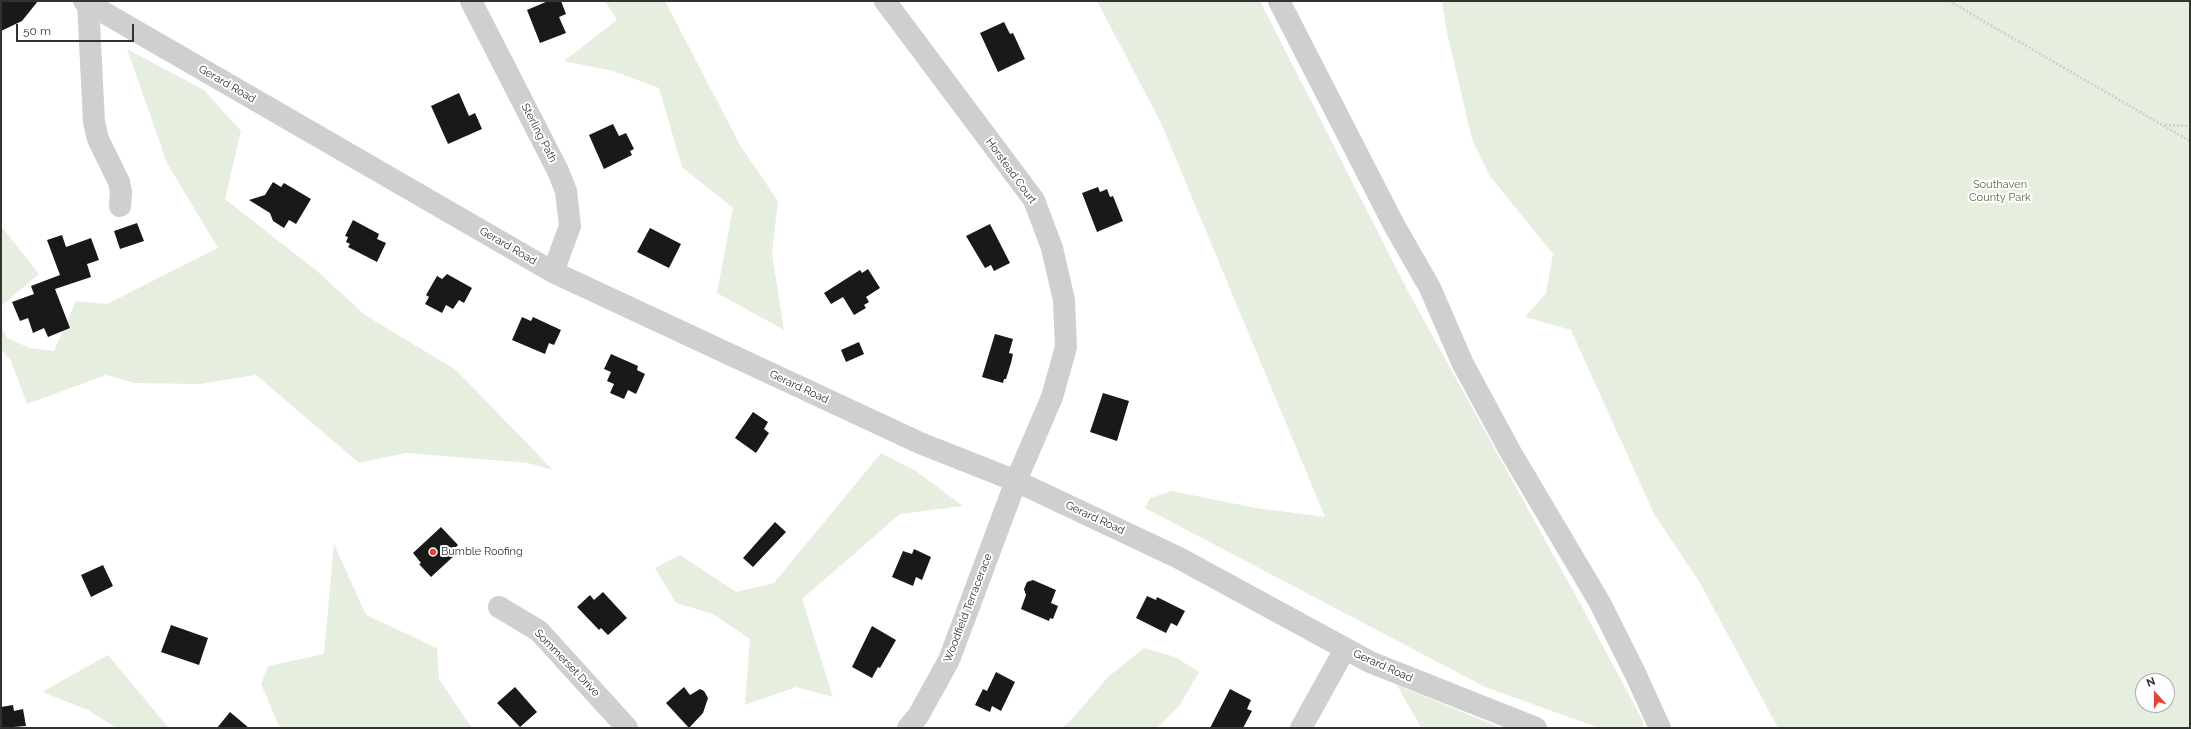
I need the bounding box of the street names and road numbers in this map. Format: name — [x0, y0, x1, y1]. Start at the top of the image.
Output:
street label: Gerard Road — [196, 62, 258, 106]
street label: Sterling Path — [518, 101, 560, 165]
street label: Horstead Court — [983, 136, 1039, 206]
street label: Gerard Road — [477, 224, 539, 268]
street label: Gerard Road — [767, 368, 831, 406]
street label: Gerard Road — [1063, 499, 1127, 537]
street label: Woodfield Terracerace — [941, 552, 995, 664]
street label: Sommerset Drive — [532, 627, 602, 699]
street label: Gerard Road — [1351, 647, 1415, 685]

